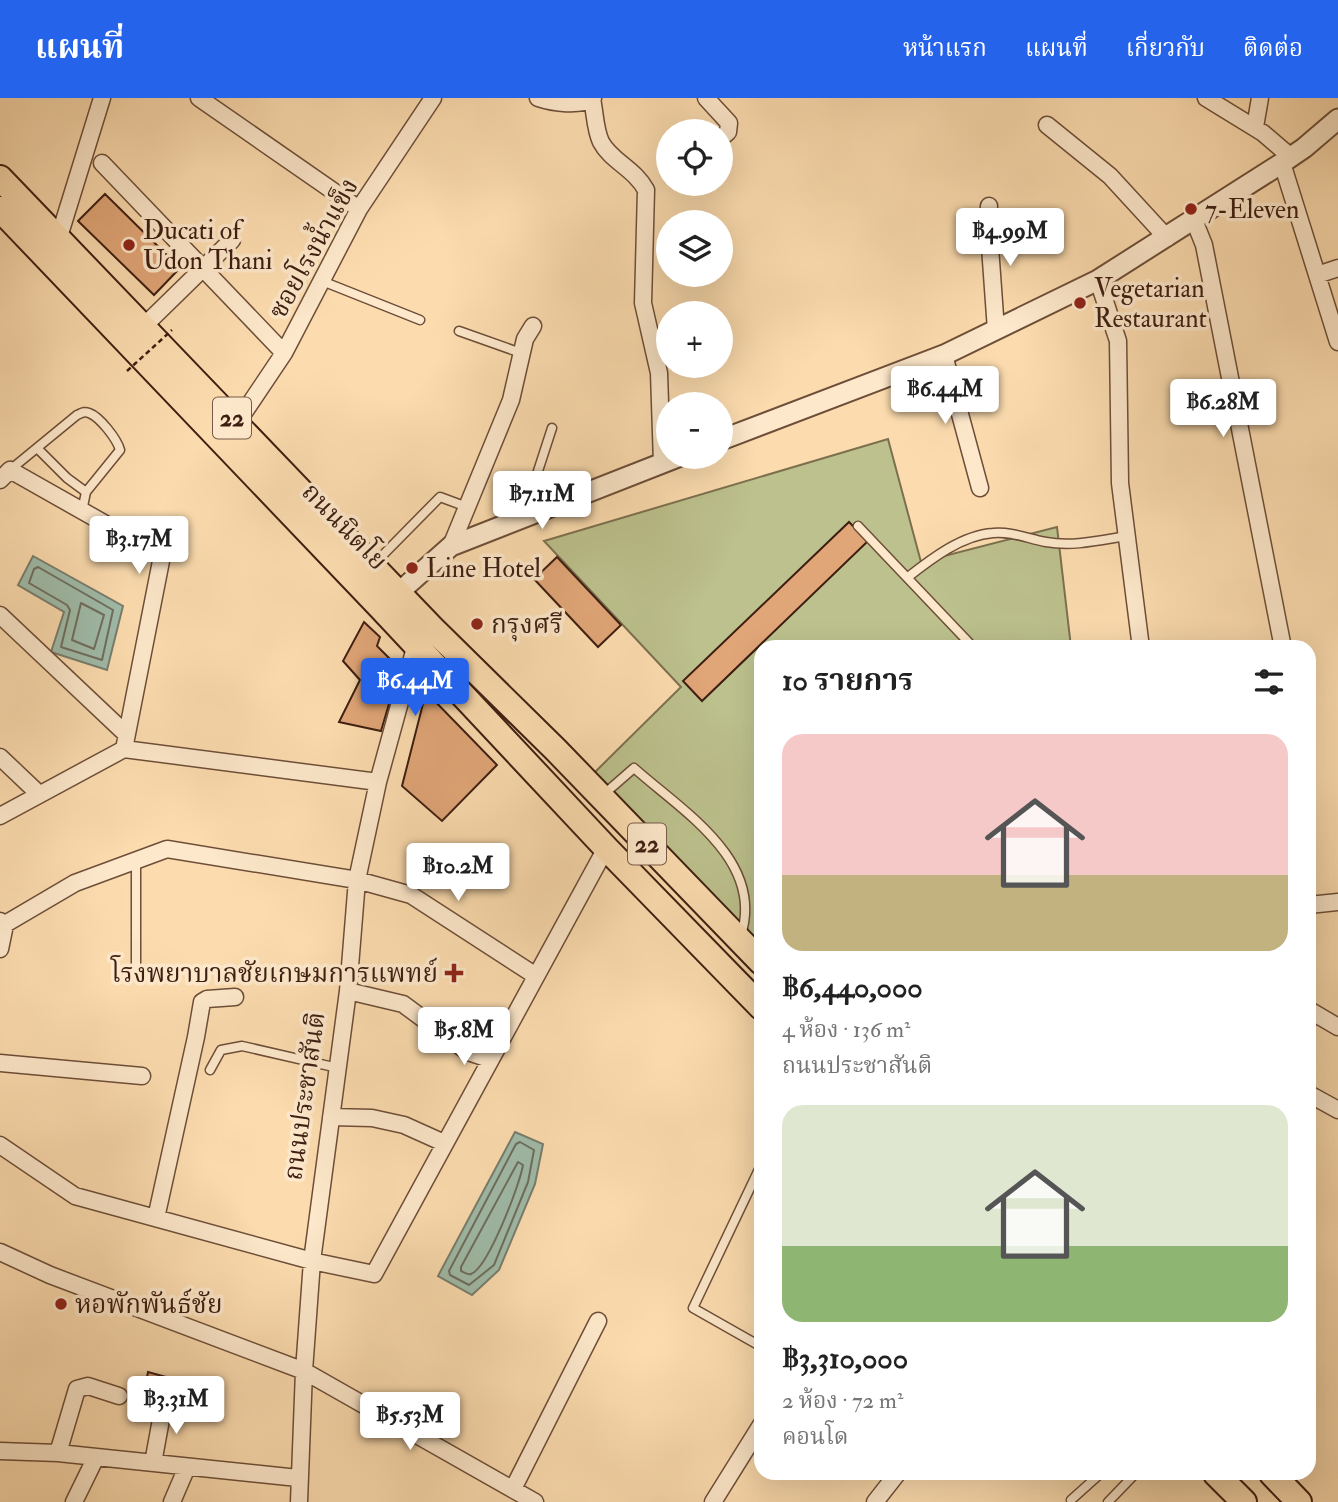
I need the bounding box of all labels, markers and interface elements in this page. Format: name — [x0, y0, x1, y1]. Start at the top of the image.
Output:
text: แผนที่ — [35, 27, 124, 68]
text: หน้าแรก — [903, 33, 987, 64]
text: แผนที่ — [1025, 33, 1088, 64]
text: เกี่ยวกับ — [1126, 33, 1205, 64]
text: ติดต่อ — [1243, 33, 1303, 64]
map controls — [656, 119, 733, 469]
button: locate — [656, 119, 733, 196]
street label: ซอยโรงน้ำแข็ง — [259, 171, 366, 324]
place label: 7-Eleven — [1205, 194, 1299, 226]
marker: 7-Eleven — [1183, 201, 1199, 217]
pin: ฿4.99M — [953, 208, 1067, 268]
button: layers — [656, 210, 733, 287]
place label: Ducati of Udon Thani — [143, 215, 272, 277]
text: ฿4.99M — [972, 216, 1048, 245]
marker: Ducati of Udon Thani — [121, 237, 137, 253]
place label: Vegetarian Restaurant — [1094, 273, 1207, 335]
marker: Vegetarian Restaurant — [1072, 295, 1088, 311]
button: + — [656, 301, 733, 378]
pin: ฿6.44M — [888, 366, 1002, 426]
text: ฿6.44M — [907, 374, 983, 403]
pin: ฿6.28M — [1166, 380, 1280, 439]
text: ฿6.28M — [1186, 387, 1260, 416]
button: − — [656, 392, 733, 469]
road number: 22 — [213, 398, 251, 438]
pin: ฿7.11M — [485, 472, 599, 531]
street label: ถนนนิตโย — [295, 474, 396, 577]
text: ฿7.11M — [509, 479, 575, 508]
pin: ฿3.17M — [82, 517, 196, 576]
text: ฿3.17M — [105, 524, 173, 553]
place label: Line Hotel — [426, 553, 541, 585]
marker: Line Hotel — [404, 560, 420, 576]
place label: กรุงศรี — [491, 609, 563, 642]
marker: กรุงศรี — [469, 616, 485, 632]
pin: ฿6.44M — [358, 658, 472, 718]
text: 10 รายการ — [782, 662, 913, 699]
icon: filters — [1250, 663, 1288, 701]
text: ฿6.44M — [377, 666, 453, 695]
icon: home — [972, 780, 1098, 906]
road number: 22 — [628, 824, 666, 864]
pin: ฿10.2M — [401, 844, 515, 903]
text: ฿10.2M — [422, 851, 494, 880]
place label: โรงพยาบาลชัยเกษมการแพทย์ — [110, 955, 438, 990]
marker: โรงพยาบาลชัยเกษมการแพทย์ — [444, 963, 464, 983]
text: ฿6,440,000 — [782, 969, 923, 1006]
pin: ฿5.8M — [415, 1007, 513, 1067]
street label: ถนนประชาสันติ — [277, 1010, 333, 1182]
text: ฿5.8M — [434, 1015, 494, 1044]
text: 4 ห้อง · 136 m² — [782, 1015, 911, 1044]
text: ถนนประชาสันติ — [782, 1051, 932, 1080]
icon: home — [972, 1151, 1098, 1277]
place label: หอพักพันธ์ชัย — [75, 1288, 222, 1321]
marker: หอพักพันธ์ชัย — [53, 1296, 69, 1312]
text: ฿3,310,000 — [782, 1340, 908, 1377]
pin: ฿3.31M — [119, 1376, 233, 1436]
text: ฿3.31M — [143, 1384, 209, 1413]
text: 2 ห้อง · 72 m² — [782, 1386, 903, 1415]
pin: ฿5.53M — [353, 1392, 467, 1452]
text: ฿5.53M — [376, 1400, 444, 1429]
text: คอนโด — [782, 1422, 849, 1451]

